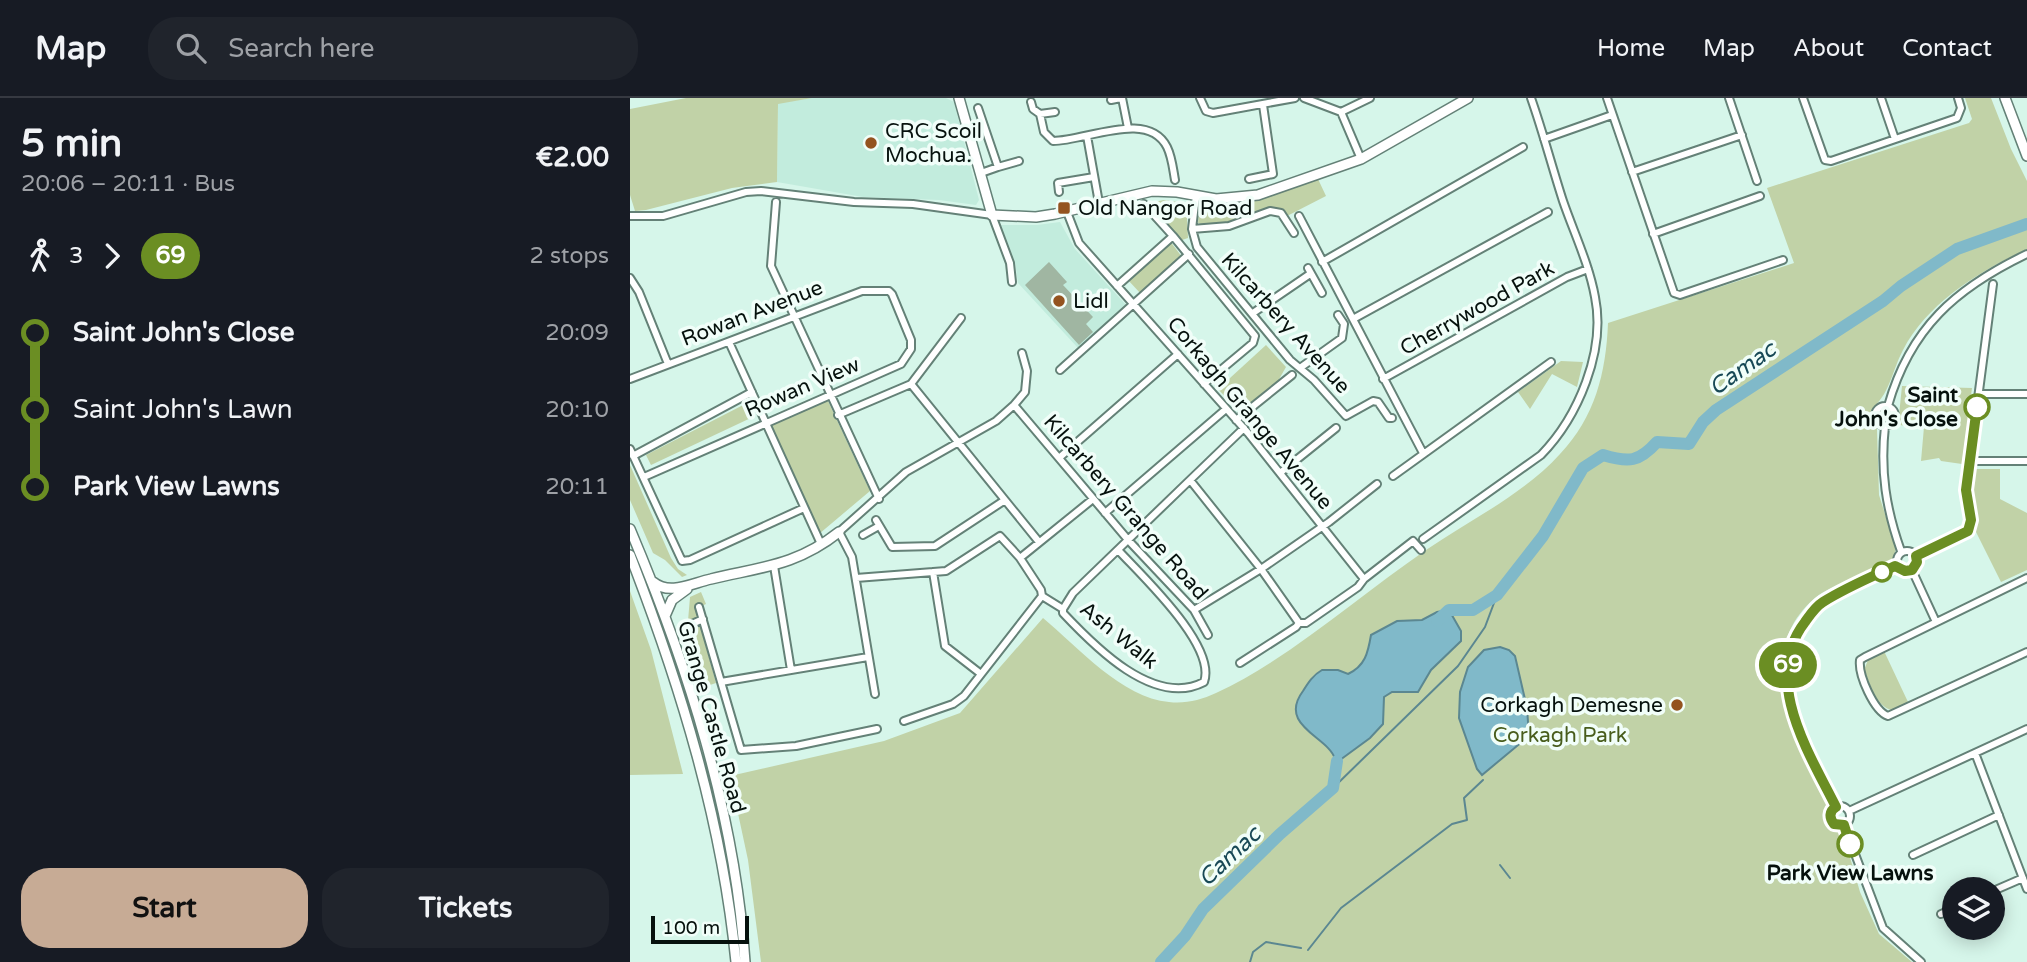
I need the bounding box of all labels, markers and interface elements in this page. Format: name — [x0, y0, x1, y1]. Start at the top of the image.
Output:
search box — [148, 17, 638, 80]
text: Map — [35, 29, 106, 68]
icon: search — [172, 29, 210, 67]
text: Search here — [228, 33, 374, 64]
text: Home — [1597, 34, 1665, 63]
text: Map — [1703, 34, 1755, 63]
text: About — [1793, 34, 1864, 63]
text: Contact — [1902, 34, 1992, 63]
place label: CRC Scoil Mochua. — [885, 119, 982, 168]
text: 5 min — [21, 121, 122, 167]
marker: CRC Scoil Mochua. — [863, 135, 879, 151]
text: €2.00 — [536, 142, 609, 173]
text: 20:06 – 20:11 · Bus — [21, 170, 235, 198]
place label: Old Nangor Road — [1078, 196, 1253, 221]
marker: Old Nangor Road — [1056, 200, 1072, 216]
icon: walk — [21, 237, 59, 275]
icon: forward — [93, 237, 131, 275]
text: 69 — [155, 241, 186, 270]
text: 3 — [69, 242, 83, 270]
text: 2 stops — [529, 242, 609, 270]
street label: Kilcarbery Avenue — [1216, 248, 1355, 399]
street label: Cherrywood Park — [1396, 256, 1559, 361]
street label: Rowan Avenue — [678, 275, 826, 352]
place label: Lidl — [1073, 289, 1109, 314]
marker: Lidl — [1051, 293, 1067, 309]
street label: Corkagh Grange Avenue — [1162, 312, 1338, 515]
text: Saint John's Close — [73, 317, 294, 348]
text: 20:09 — [545, 319, 609, 347]
water label: Camac — [1704, 334, 1784, 402]
street label: Rowan View — [741, 352, 864, 423]
place label: Saint John's Close — [1834, 383, 1958, 432]
text: Saint John's Lawn — [73, 394, 293, 425]
marker: Saint John's Close — [1964, 394, 1990, 420]
text: 20:10 — [545, 396, 609, 424]
street label: Kilcarbery Grange Road — [1038, 410, 1213, 605]
text: Park View Lawns — [73, 471, 280, 502]
text: 20:11 — [545, 473, 609, 501]
unlabelled marker — [1872, 562, 1892, 582]
street label: Ash Walk — [1075, 596, 1163, 674]
street label: Grange Castle Road — [672, 618, 751, 816]
line badge: 69 — [1756, 642, 1820, 688]
text: 69 — [1773, 650, 1803, 679]
place label: Corkagh Demesne — [1480, 693, 1663, 718]
marker: Corkagh Demesne — [1669, 697, 1685, 713]
park label: Corkagh Park — [1493, 723, 1627, 748]
water label: Camac — [1193, 819, 1269, 893]
marker: Park View Lawns — [1837, 831, 1863, 857]
place label: Park View Lawns — [1767, 861, 1934, 886]
button: Start — [21, 868, 308, 948]
button: Tickets — [322, 868, 609, 948]
map controls — [1942, 877, 2005, 940]
button: layers — [1942, 877, 2005, 940]
scale bar — [651, 913, 749, 945]
text: 100 m — [662, 917, 720, 939]

